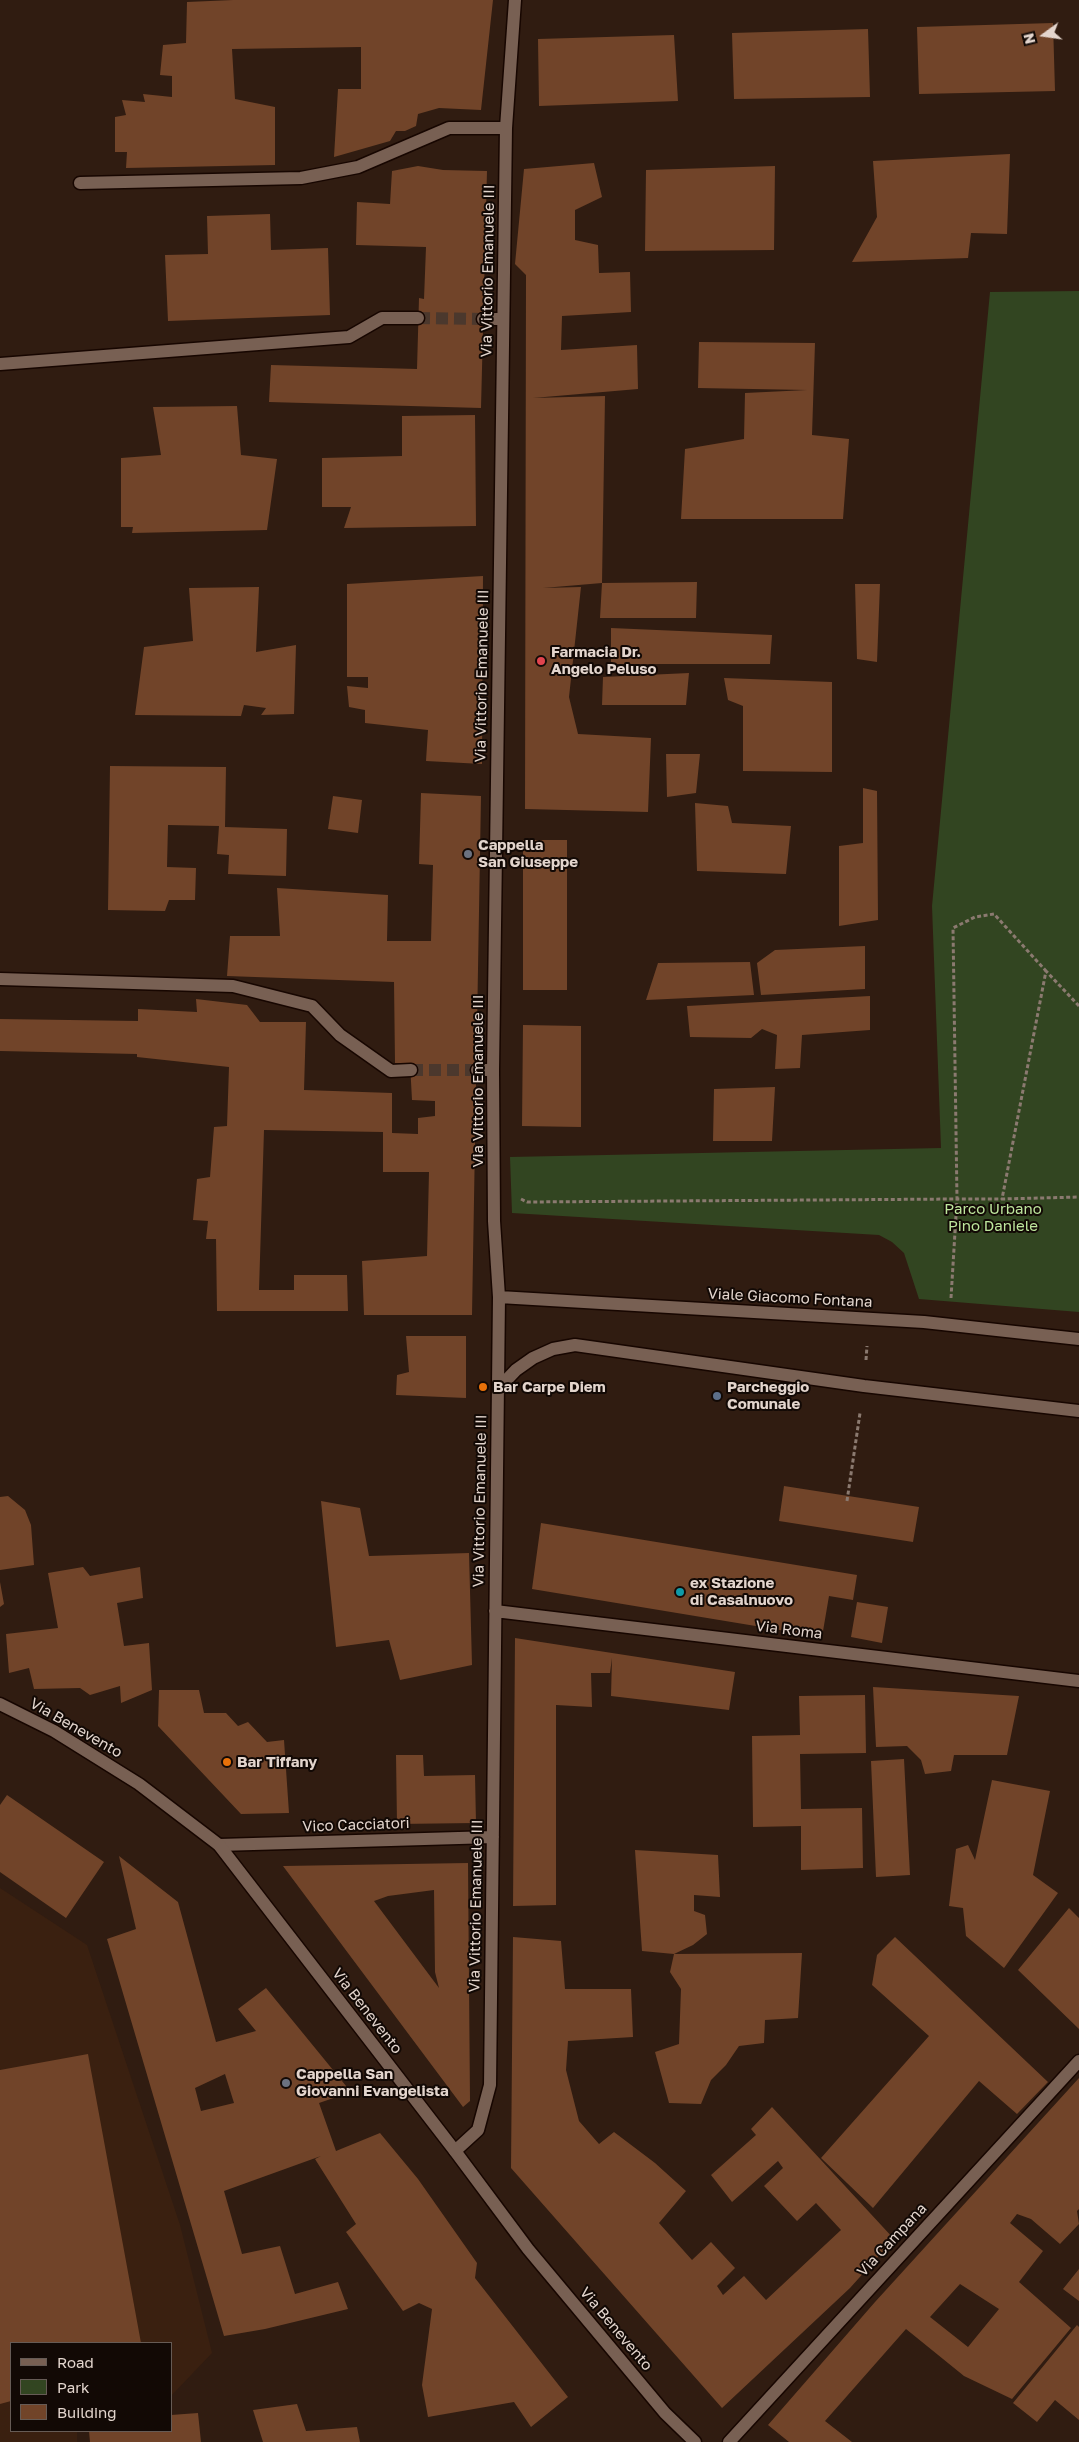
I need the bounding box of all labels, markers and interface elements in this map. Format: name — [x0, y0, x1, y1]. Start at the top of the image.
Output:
north arrow — [1019, 10, 1069, 60]
text: N — [1019, 32, 1038, 46]
street label: Via Vittorio Emanuele III — [477, 184, 499, 358]
street label: Via Vittorio Emanuele III — [471, 589, 493, 763]
place label: Farmacia Dr. Angelo Peluso — [551, 643, 657, 678]
marker: Farmacia Dr. Angelo Peluso — [535, 655, 547, 667]
place label: Cappella San Giuseppe — [478, 836, 578, 871]
marker: Cappella San Giuseppe — [462, 848, 474, 860]
street label: Via Vittorio Emanuele III — [469, 995, 487, 1167]
park label: Parco Urbano Pino Daniele — [944, 1200, 1042, 1235]
street label: Viale Giacomo Fontana — [707, 1285, 873, 1311]
place label: Bar Carpe Diem — [493, 1378, 606, 1396]
place label: Parcheggio Comunale — [727, 1378, 809, 1413]
marker: Bar Carpe Diem — [477, 1381, 489, 1393]
marker: Parcheggio Comunale — [711, 1390, 723, 1402]
street label: Via Vittorio Emanuele III — [469, 1414, 491, 1588]
place label: ex Stazione di Casalnuovo — [690, 1574, 793, 1609]
marker: ex Stazione di Casalnuovo — [674, 1586, 686, 1598]
street label: Via Roma — [755, 1617, 823, 1643]
street label: Via Benevento — [27, 1694, 125, 1762]
place label: Bar Tiffany — [237, 1753, 317, 1771]
marker: Bar Tiffany — [221, 1756, 233, 1768]
street label: Vico Cacciatori — [302, 1814, 410, 1836]
street label: Via Vittorio Emanuele III — [465, 1819, 487, 1993]
street label: Via Benevento — [328, 1965, 406, 2057]
place label: Cappella San Giovanni Evangelista — [296, 2065, 449, 2100]
marker: Cappella San Giovanni Evangelista — [280, 2077, 292, 2089]
street label: Via Campana — [853, 2200, 931, 2280]
street label: Via Benevento — [576, 2284, 656, 2374]
legend — [10, 2342, 172, 2432]
text: Road — [57, 2353, 94, 2371]
text: Park — [57, 2378, 89, 2396]
text: Building — [57, 2403, 117, 2421]

